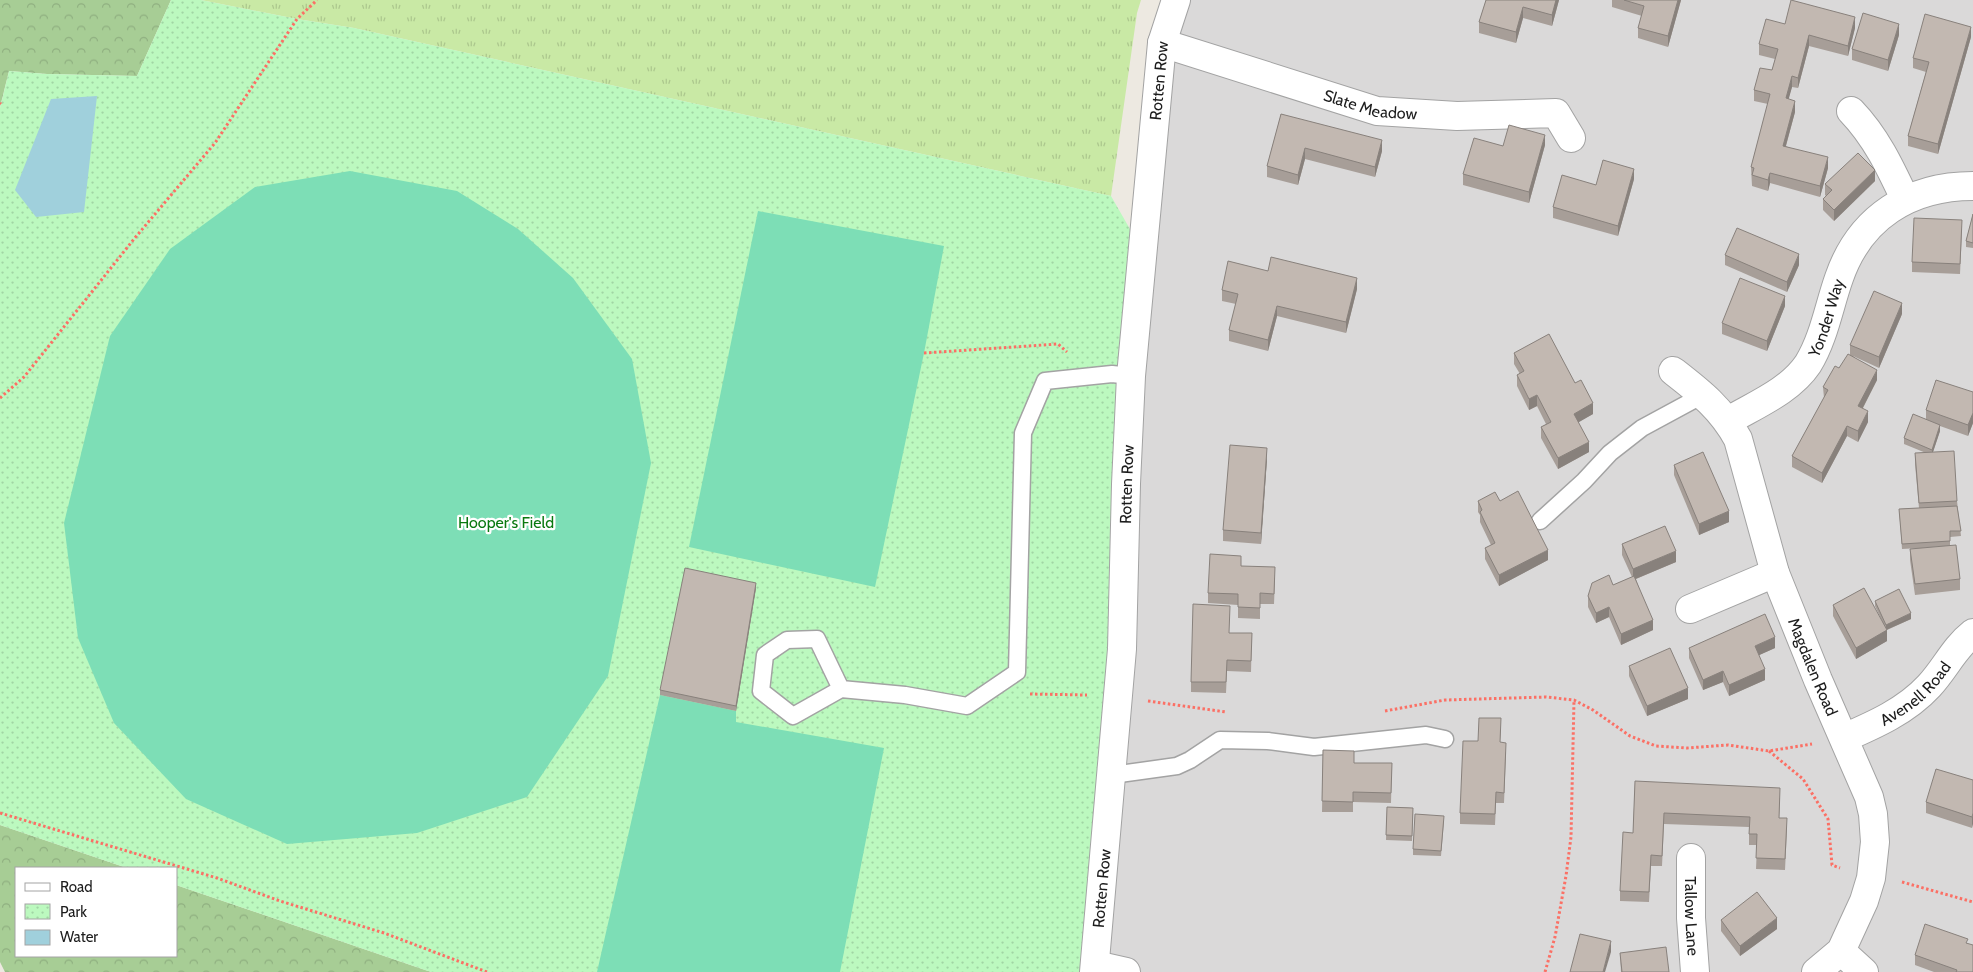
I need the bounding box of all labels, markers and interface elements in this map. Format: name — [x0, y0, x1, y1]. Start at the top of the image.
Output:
street label: Rotten Row — [1145, 40, 1172, 121]
street label: Slate Meadow — [1321, 85, 1418, 123]
street label: Yonder Way — [1804, 276, 1848, 361]
street label: Rotten Row — [1116, 444, 1137, 524]
park label: Hooper's Field — [458, 513, 554, 532]
street label: Magdalen Road — [1784, 615, 1842, 719]
street label: Avenell Road — [1877, 658, 1954, 729]
street label: Rotten Row — [1088, 848, 1114, 929]
legend — [15, 867, 178, 957]
street label: Tallow Lane — [1682, 876, 1703, 956]
text: Road — [60, 878, 93, 896]
text: Park — [60, 903, 87, 921]
text: Water — [60, 928, 98, 946]

